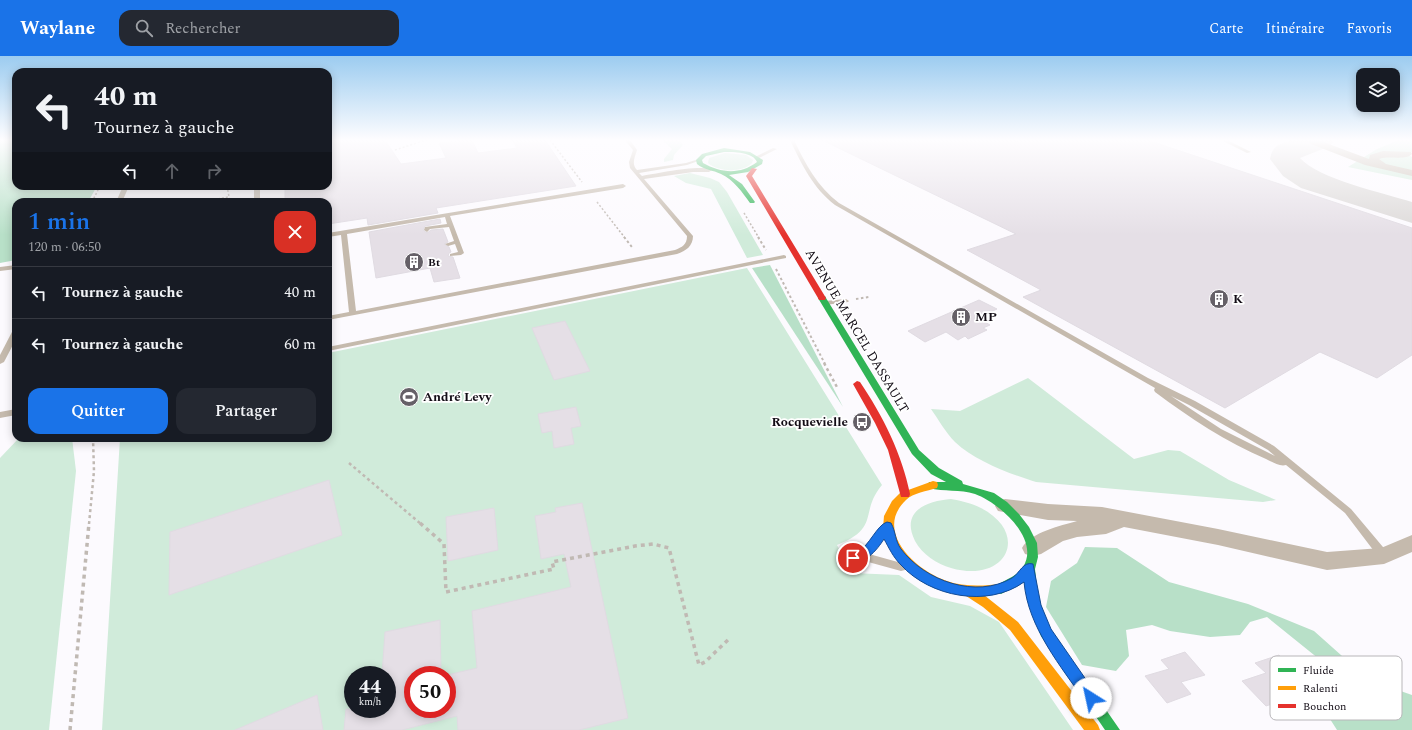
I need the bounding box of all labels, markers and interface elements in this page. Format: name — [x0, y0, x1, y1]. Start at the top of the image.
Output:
search box — [119, 10, 399, 46]
text: Waylane — [20, 14, 95, 43]
icon: search — [133, 17, 155, 39]
text: Rechercher — [165, 17, 241, 40]
text: Carte — [1209, 18, 1244, 39]
text: Itinéraire — [1266, 18, 1325, 39]
text: Favoris — [1347, 18, 1392, 39]
map controls — [1356, 68, 1400, 112]
button: layers — [1356, 68, 1400, 112]
text: 40 m — [94, 75, 158, 118]
icon: left — [28, 84, 80, 136]
text: Tournez à gauche — [94, 114, 234, 141]
icon: left — [119, 160, 141, 182]
icon: ahead — [161, 160, 183, 182]
icon: right — [203, 160, 225, 182]
text: 1 min — [28, 204, 90, 240]
button: close — [274, 211, 316, 253]
text: 120 m · 06:50 — [28, 237, 101, 257]
street label: AVENUE MARCEL DASSAULT — [800, 245, 914, 417]
building icon: Bt — [403, 251, 425, 273]
place label: Bt — [428, 254, 440, 271]
text: Tournez à gauche — [62, 281, 183, 304]
text: 40 m — [284, 281, 316, 304]
icon: left — [28, 282, 50, 304]
building icon: K — [1208, 288, 1230, 310]
place label: K — [1233, 289, 1243, 309]
building icon: MP — [950, 306, 972, 328]
place label: MP — [975, 307, 997, 327]
text: Tournez à gauche — [62, 333, 183, 356]
text: 60 m — [284, 333, 316, 356]
icon: left — [28, 334, 50, 356]
sports icon: André Levy — [398, 386, 420, 408]
place label: André Levy — [423, 387, 492, 407]
button: Quitter — [28, 388, 168, 434]
button: Partager — [176, 388, 316, 434]
bus stop icon: Rocquevielle — [851, 411, 873, 433]
place label: Rocquevielle — [771, 412, 848, 432]
pin — [836, 541, 870, 575]
icon: arrive — [842, 547, 864, 569]
legend — [1270, 656, 1402, 720]
text: Fluide — [1303, 662, 1334, 679]
speed limit sign: 50 — [404, 666, 456, 718]
text: 44 — [359, 672, 381, 702]
position arrow — [1070, 677, 1112, 719]
text: Ralenti — [1303, 680, 1338, 697]
text: km/h — [359, 694, 381, 710]
text: Bouchon — [1303, 698, 1346, 715]

